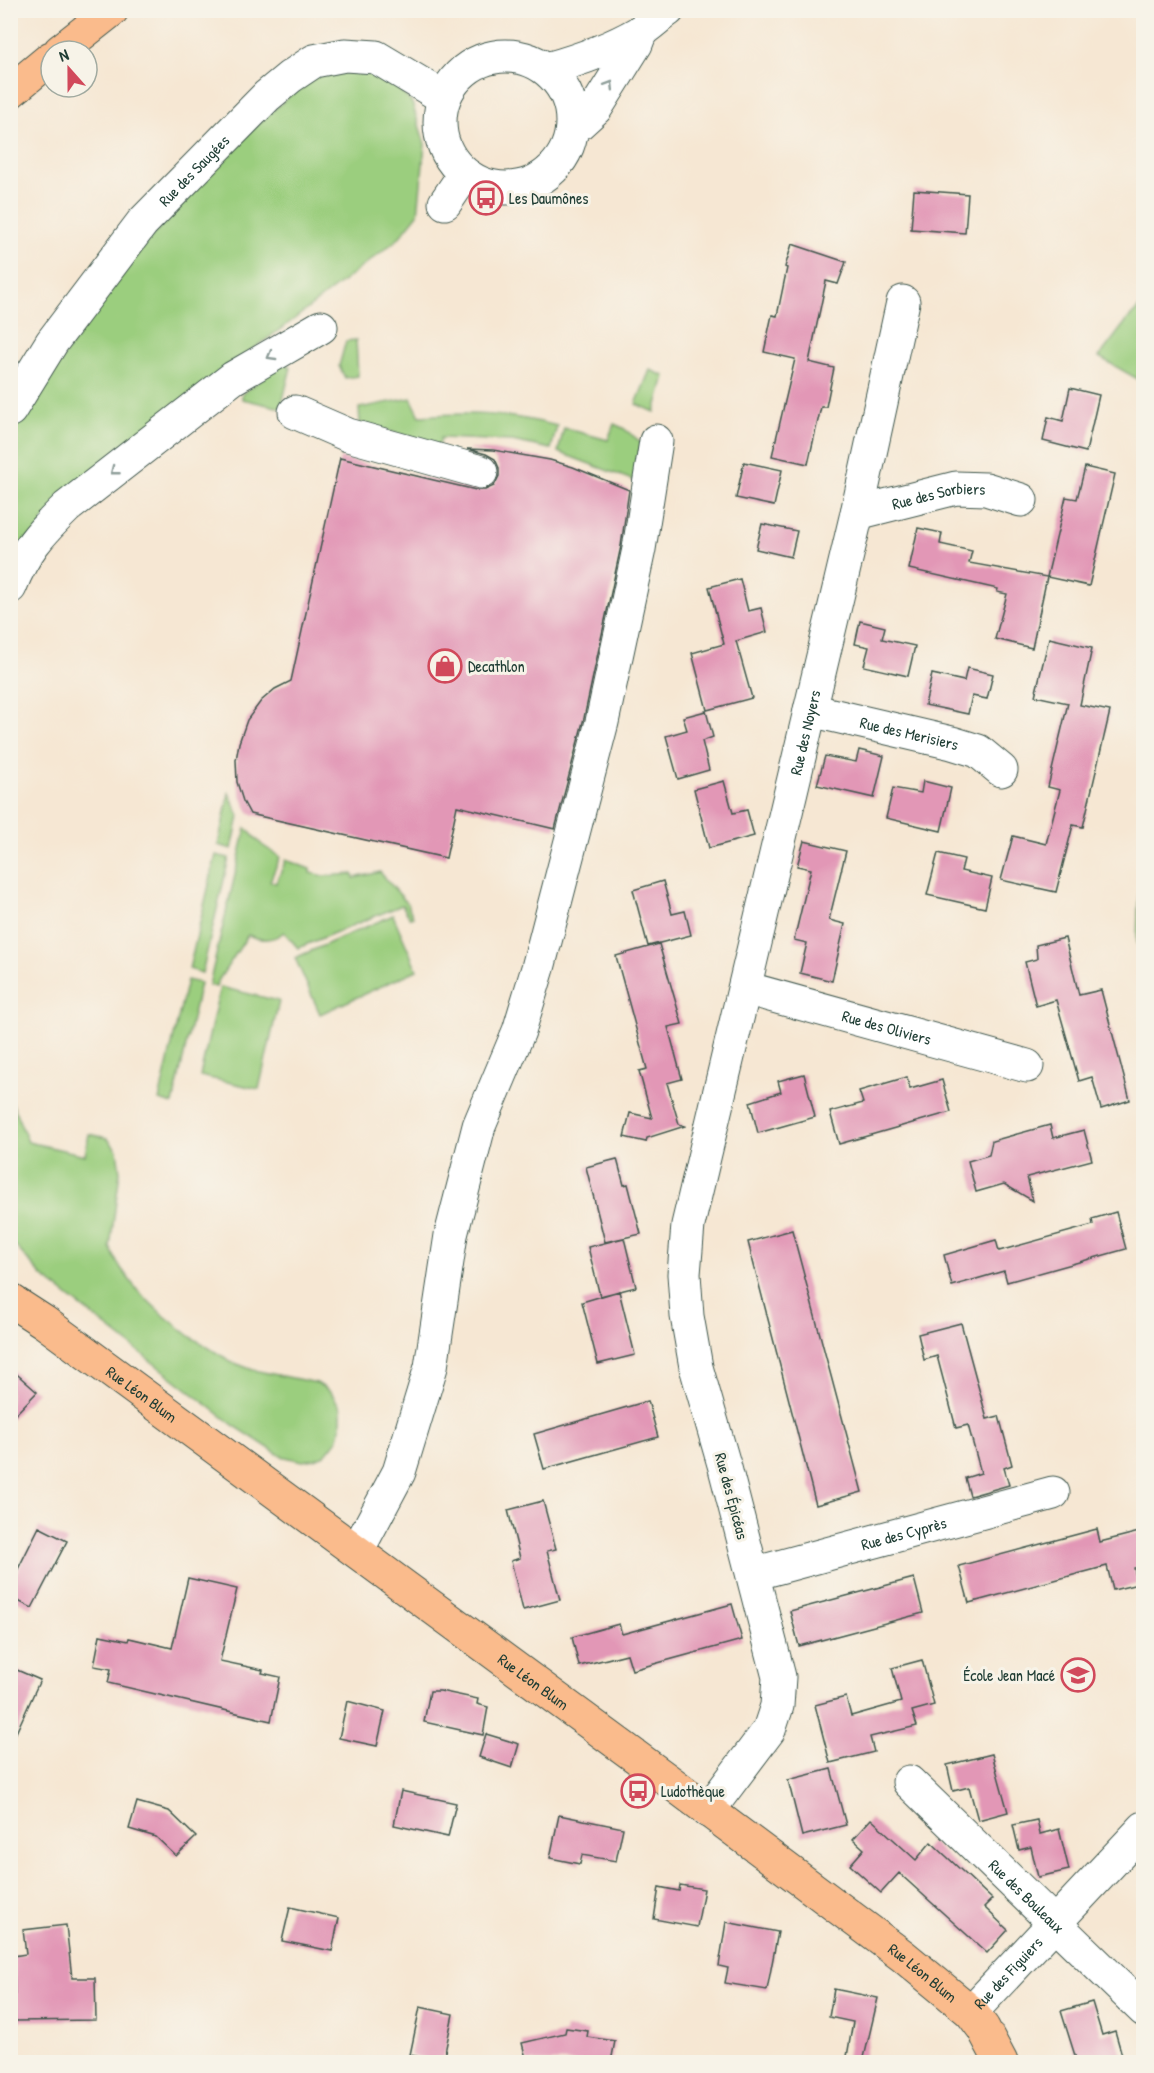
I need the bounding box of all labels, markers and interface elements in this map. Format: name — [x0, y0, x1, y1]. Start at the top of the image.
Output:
north arrow — [39, 39, 99, 99]
text: N — [56, 43, 72, 67]
one-way arrow — [603, 81, 615, 91]
street label: Rue des Saugées — [154, 130, 234, 211]
bus stop icon: Les Daumônes — [468, 180, 504, 216]
place label: Les Daumônes — [509, 187, 589, 209]
one-way arrow — [267, 349, 277, 360]
one-way arrow — [109, 464, 120, 475]
street label: Rue des Sorbiers — [890, 477, 986, 515]
shop icon: Decathlon — [427, 648, 463, 684]
place label: Decathlon — [468, 655, 525, 677]
street label: Rue des Noyers — [784, 688, 826, 777]
street label: Rue des Merisiers — [858, 711, 961, 755]
street label: Rue des Oliviers — [840, 1004, 934, 1050]
street label: Rue Léon Blum — [102, 1360, 182, 1427]
street label: Rue des Épicéas — [710, 1450, 754, 1542]
street label: Rue des Cyprès — [859, 1511, 949, 1555]
street label: Rue Léon Blum — [494, 1648, 574, 1715]
school or university icon: École Jean Macé — [1060, 1657, 1096, 1693]
place label: École Jean Macé — [963, 1664, 1056, 1686]
bus stop icon: Ludothèque — [620, 1773, 656, 1809]
place label: Ludothèque — [661, 1780, 725, 1802]
street label: Rue des Bouleaux — [984, 1854, 1069, 1938]
street label: Rue des Figuiers — [969, 1932, 1047, 2014]
street label: Rue Léon Blum — [884, 1938, 962, 2007]

